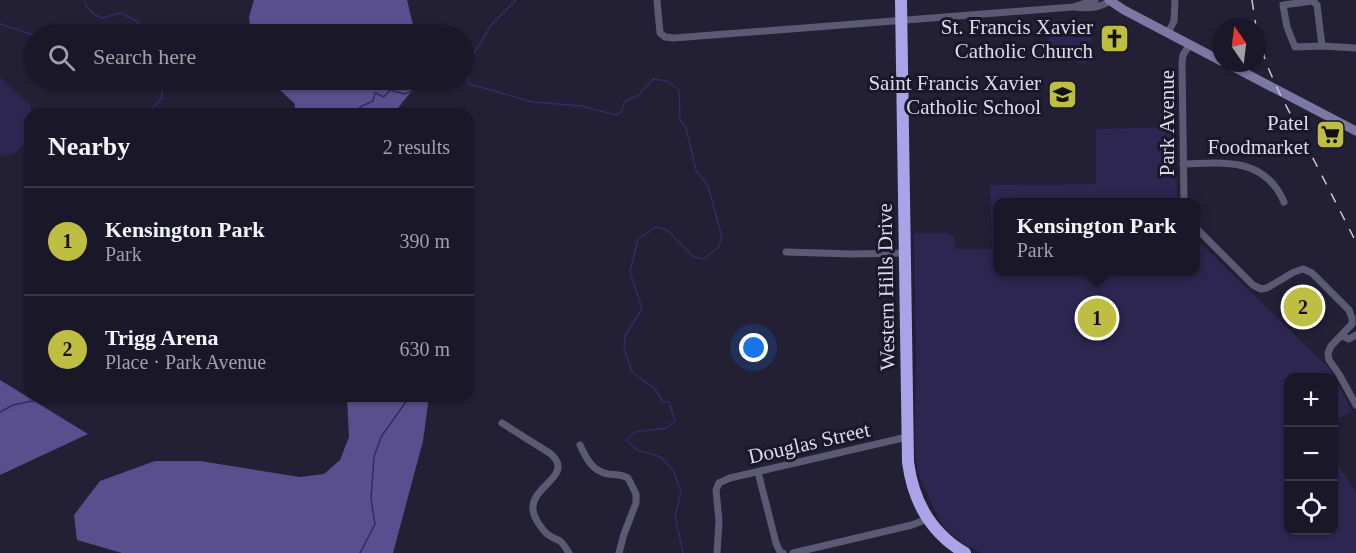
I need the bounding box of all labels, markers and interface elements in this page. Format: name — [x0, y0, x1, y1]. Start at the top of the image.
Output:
place label: St. Francis Xavier Catholic Church — [941, 15, 1093, 63]
north arrow — [1212, 18, 1266, 72]
church icon: St. Francis Xavier Catholic Church — [1098, 23, 1130, 55]
search box — [24, 24, 474, 90]
icon: search — [45, 41, 78, 74]
text: Search here — [93, 44, 196, 69]
street label: Park Avenue — [1155, 70, 1179, 176]
place label: Saint Francis Xavier Catholic School — [868, 71, 1041, 119]
school or university icon: Saint Francis Xavier Catholic School — [1046, 79, 1078, 111]
place label: Patel Foodmarket — [1208, 111, 1309, 159]
supermarket icon: Patel Foodmarket — [1314, 119, 1346, 151]
text: Nearby — [48, 132, 130, 161]
text: 2 results — [383, 136, 450, 158]
popup — [993, 198, 1200, 276]
street label: Western Hills Drive — [873, 203, 899, 371]
text: Kensington Park — [1017, 213, 1176, 238]
text: Kensington Park — [105, 217, 265, 242]
text: 1 — [63, 230, 73, 252]
text: 390 m — [399, 230, 450, 252]
text: Park — [1017, 239, 1053, 261]
text: Park — [105, 243, 142, 265]
pin: 2 — [1284, 284, 1322, 330]
pin: 1 — [1078, 296, 1116, 340]
text: Trigg Arena — [105, 325, 218, 350]
your location — [739, 333, 768, 362]
text: 2 — [63, 338, 73, 360]
text: 630 m — [399, 338, 450, 360]
text: Place · Park Avenue — [105, 351, 266, 373]
map controls — [1284, 373, 1338, 535]
button: + — [1284, 373, 1338, 427]
street label: Douglas Street — [746, 417, 872, 469]
button: − — [1284, 427, 1338, 481]
button: locate — [1284, 481, 1338, 535]

